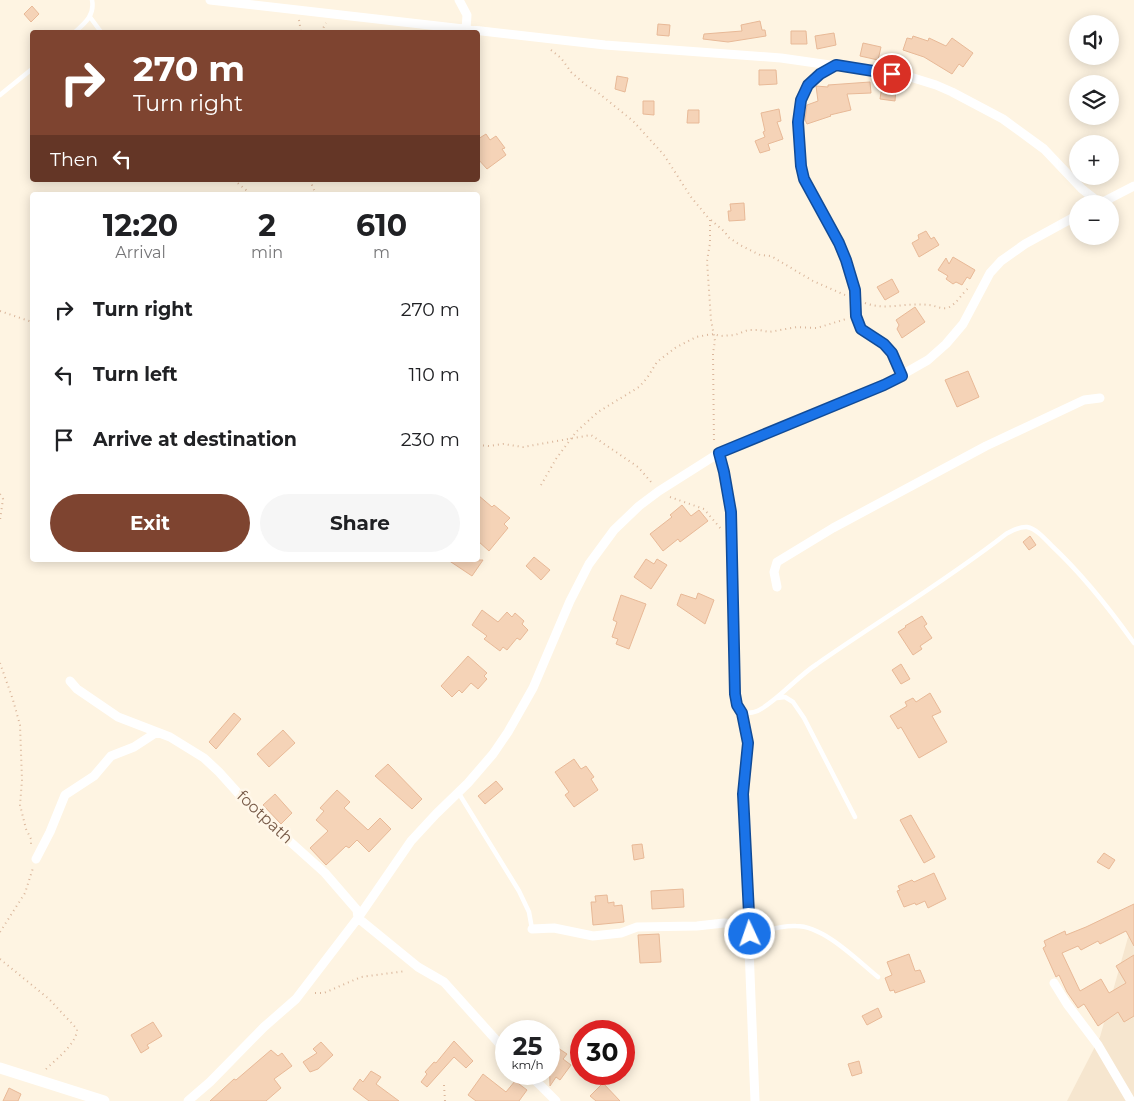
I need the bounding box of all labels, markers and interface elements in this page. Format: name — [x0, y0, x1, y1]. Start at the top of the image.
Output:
map controls — [1069, 15, 1119, 245]
button: sound — [1069, 15, 1119, 65]
text: 270 m — [133, 47, 245, 90]
icon: right — [50, 50, 115, 115]
pin — [871, 53, 913, 95]
icon: arrive — [878, 60, 906, 88]
button: layers — [1069, 75, 1119, 125]
text: Turn right — [133, 90, 243, 117]
button: + — [1069, 135, 1119, 185]
icon: left — [108, 145, 136, 173]
text: Then — [50, 148, 98, 171]
button: − — [1069, 195, 1119, 245]
text: 12:20 — [103, 207, 178, 244]
text: 2 — [258, 207, 276, 244]
text: 610 — [356, 207, 407, 244]
text: Arrival — [115, 243, 166, 262]
text: min — [251, 243, 283, 262]
text: m — [373, 243, 390, 262]
icon: right — [50, 296, 78, 324]
text: Turn right — [93, 298, 193, 321]
text: 270 m — [401, 298, 460, 321]
icon: left — [50, 361, 78, 389]
text: Turn left — [93, 363, 178, 386]
text: 110 m — [409, 363, 460, 386]
icon: arrive — [50, 426, 78, 454]
text: Arrive at destination — [93, 428, 297, 451]
text: 230 m — [401, 428, 460, 451]
button: Exit — [50, 494, 250, 552]
button: Share — [260, 494, 460, 552]
street label: footpath — [233, 786, 297, 848]
position arrow — [723, 907, 775, 959]
speed limit sign: 30 — [570, 1020, 635, 1085]
text: 25 — [513, 1031, 542, 1061]
text: km/h — [511, 1057, 544, 1072]

